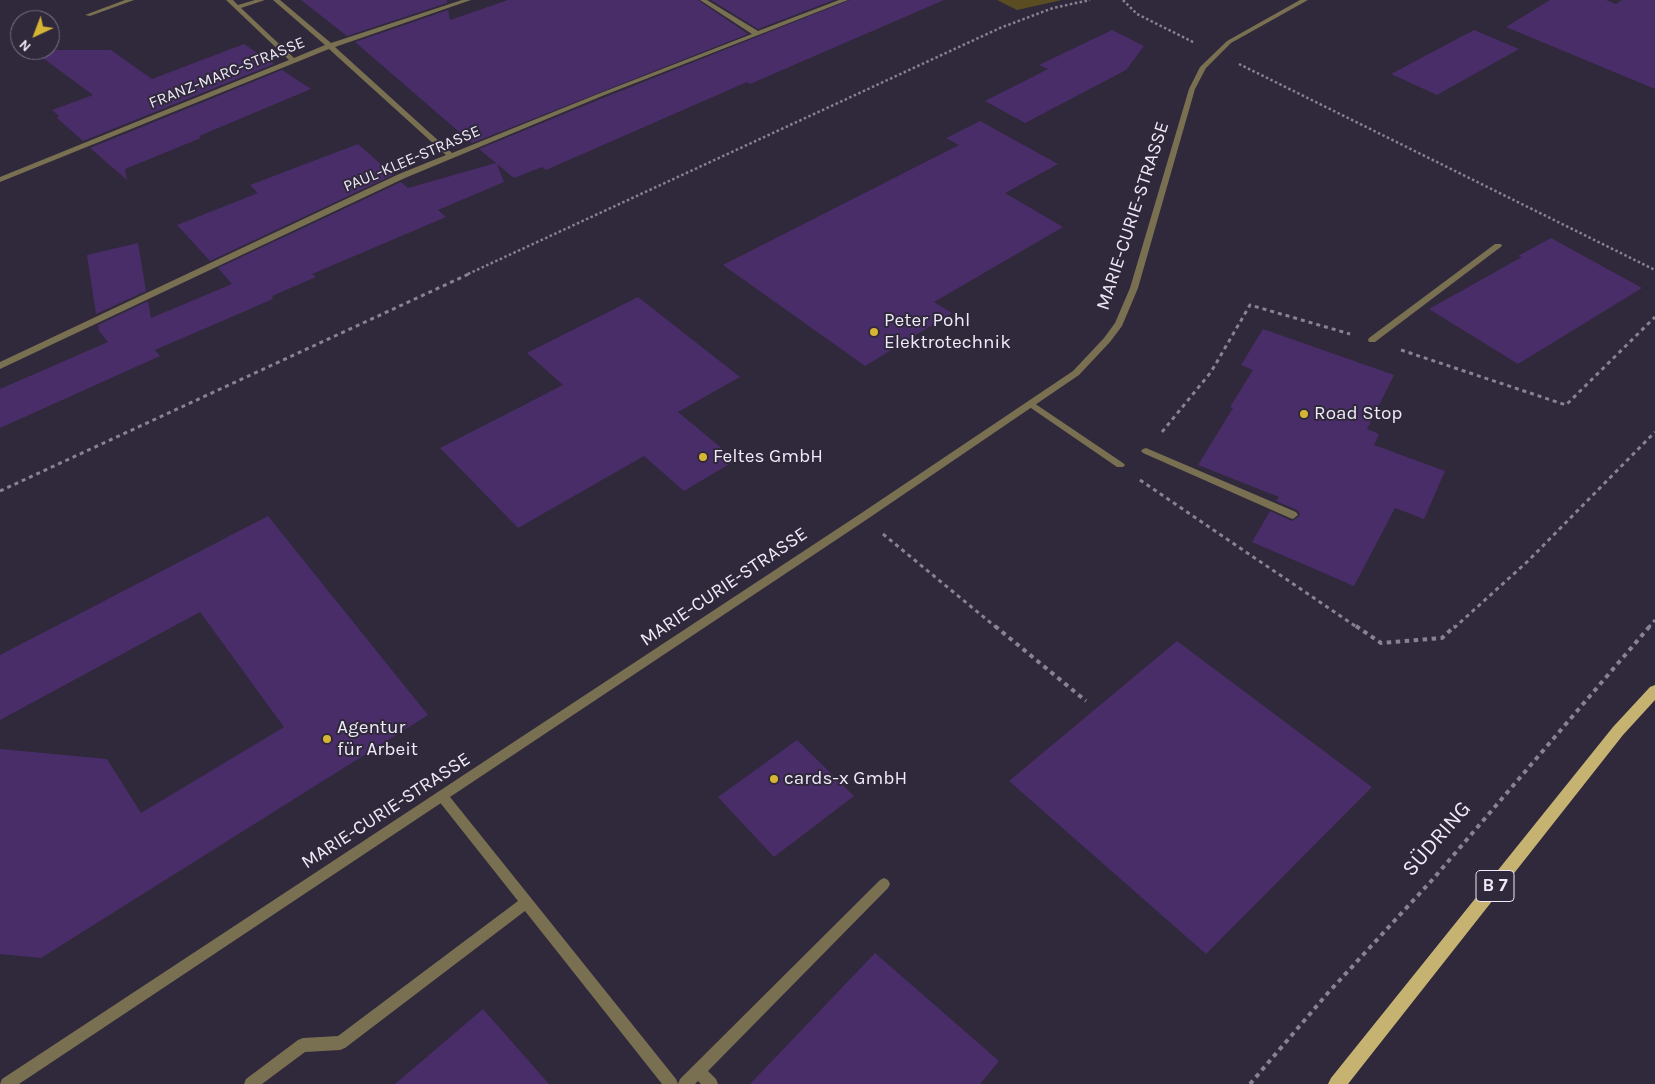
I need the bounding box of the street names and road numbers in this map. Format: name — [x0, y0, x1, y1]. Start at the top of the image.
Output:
street label: FRANZ-MARC-STRASSE — [146, 33, 308, 113]
street label: MARIE-CURIE-STRASSE — [1092, 119, 1174, 313]
street label: PAUL-KLEE-STRASSE — [341, 122, 483, 196]
street label: MARIE-CURIE-STRASSE — [636, 523, 812, 651]
street label: MARIE-CURIE-STRASSE — [297, 748, 475, 874]
street label: SÜDRING — [1397, 796, 1477, 882]
road number: B 7 — [1476, 870, 1514, 901]

